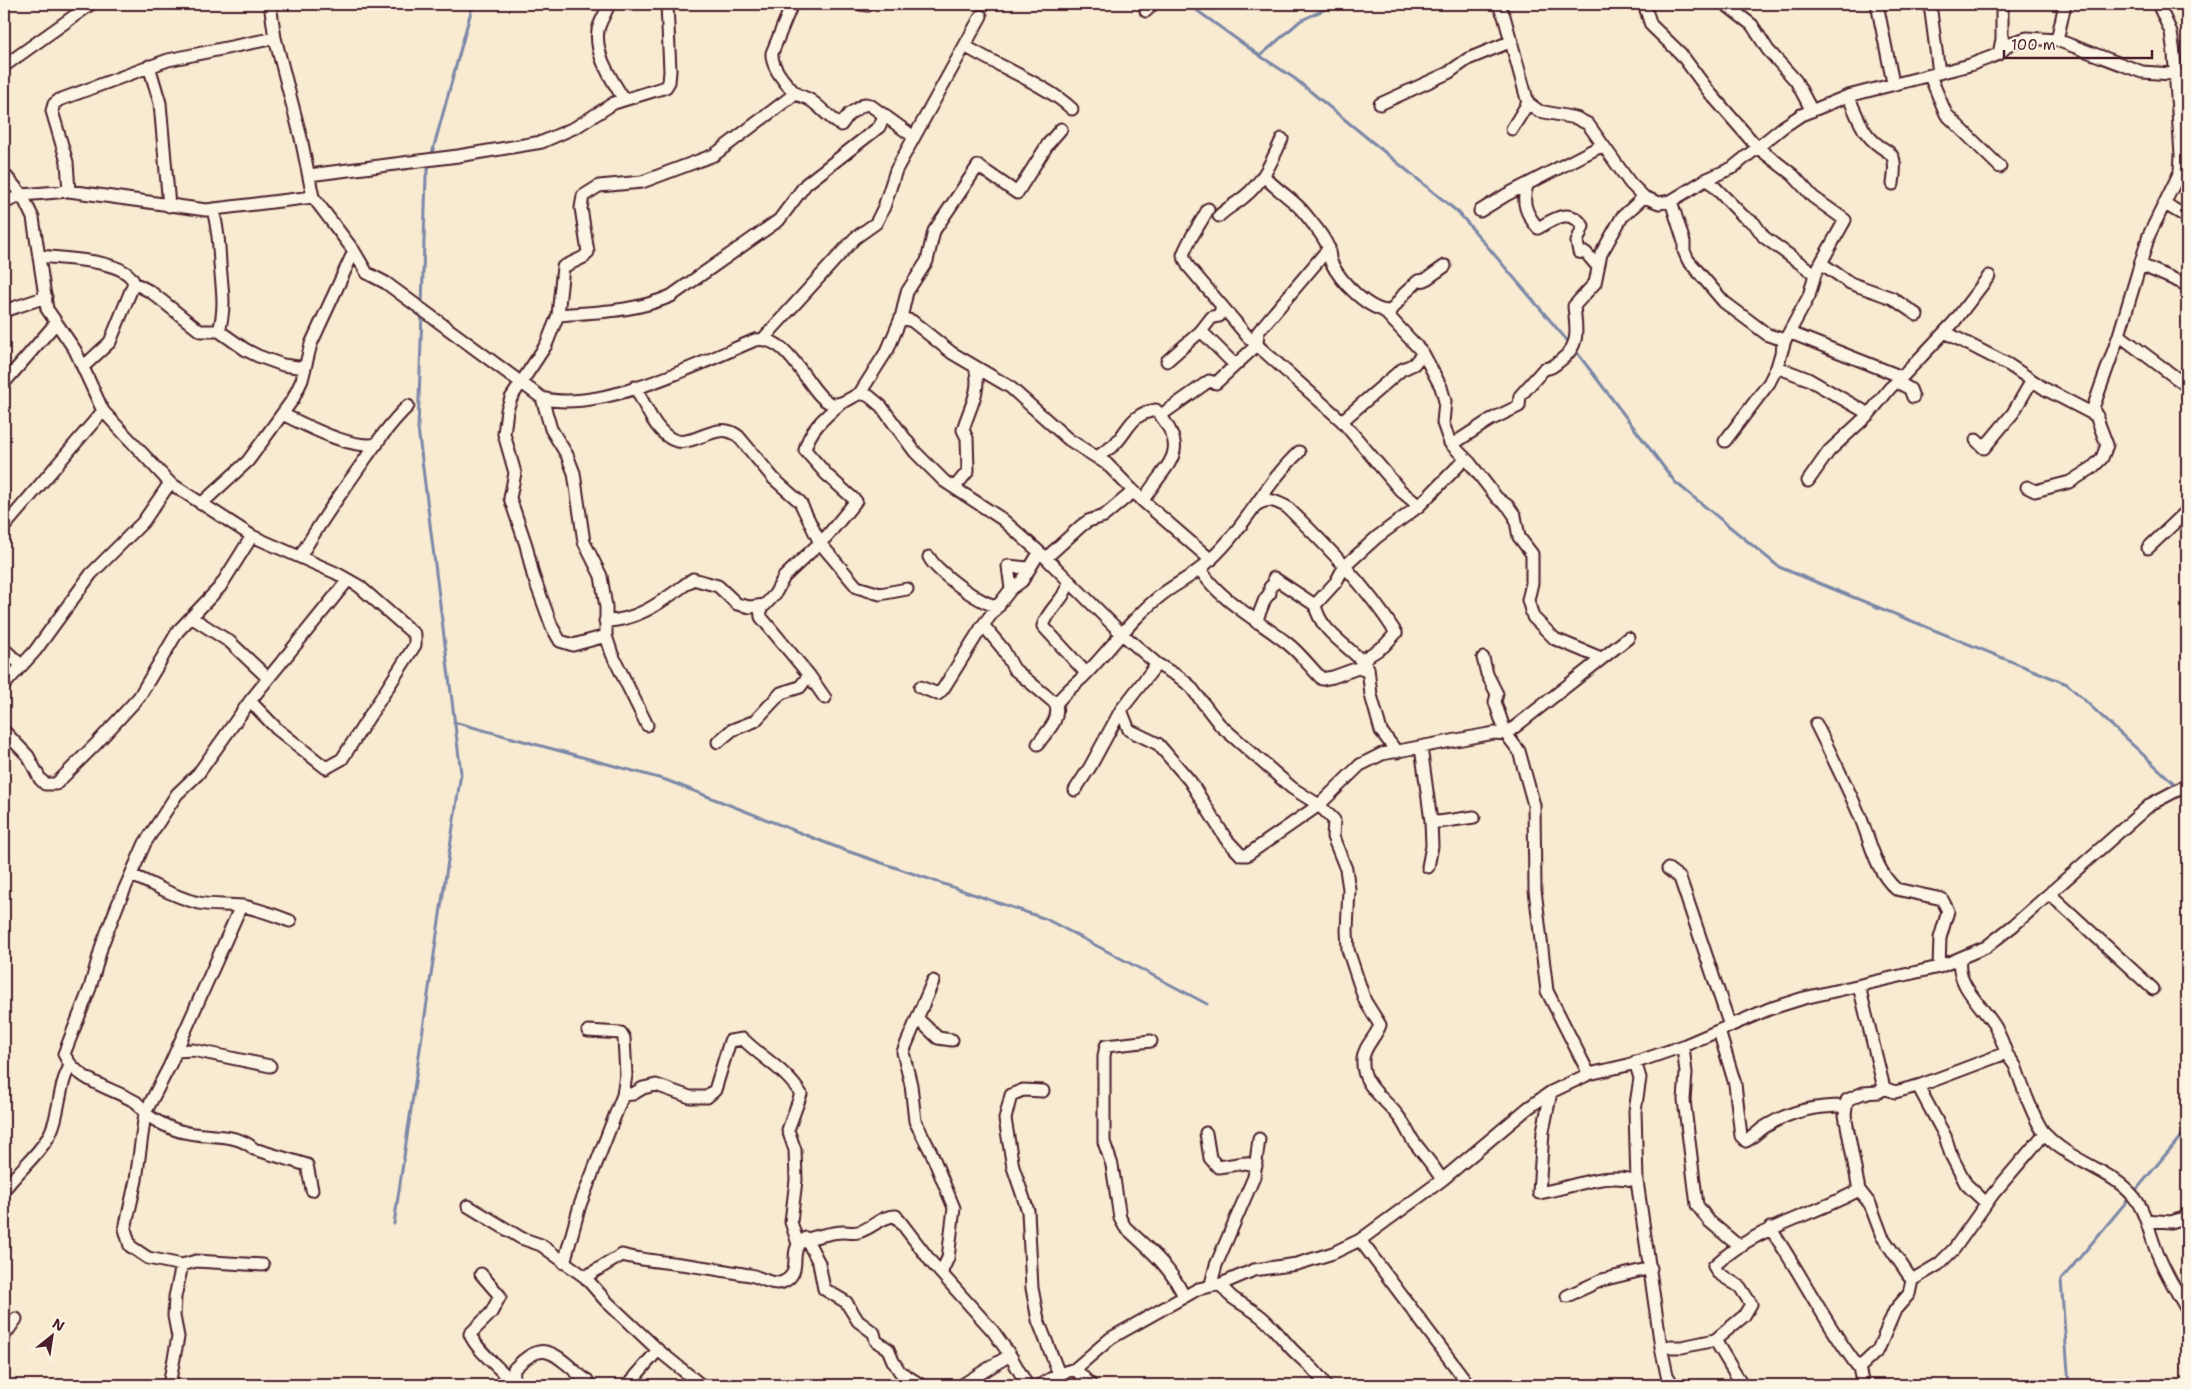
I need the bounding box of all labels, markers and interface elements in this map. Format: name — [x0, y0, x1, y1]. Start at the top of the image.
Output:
scale bar — [2004, 28, 2151, 60]
text: 100 m — [2011, 35, 2056, 55]
north arrow — [28, 1312, 78, 1362]
text: N — [49, 1314, 68, 1335]

